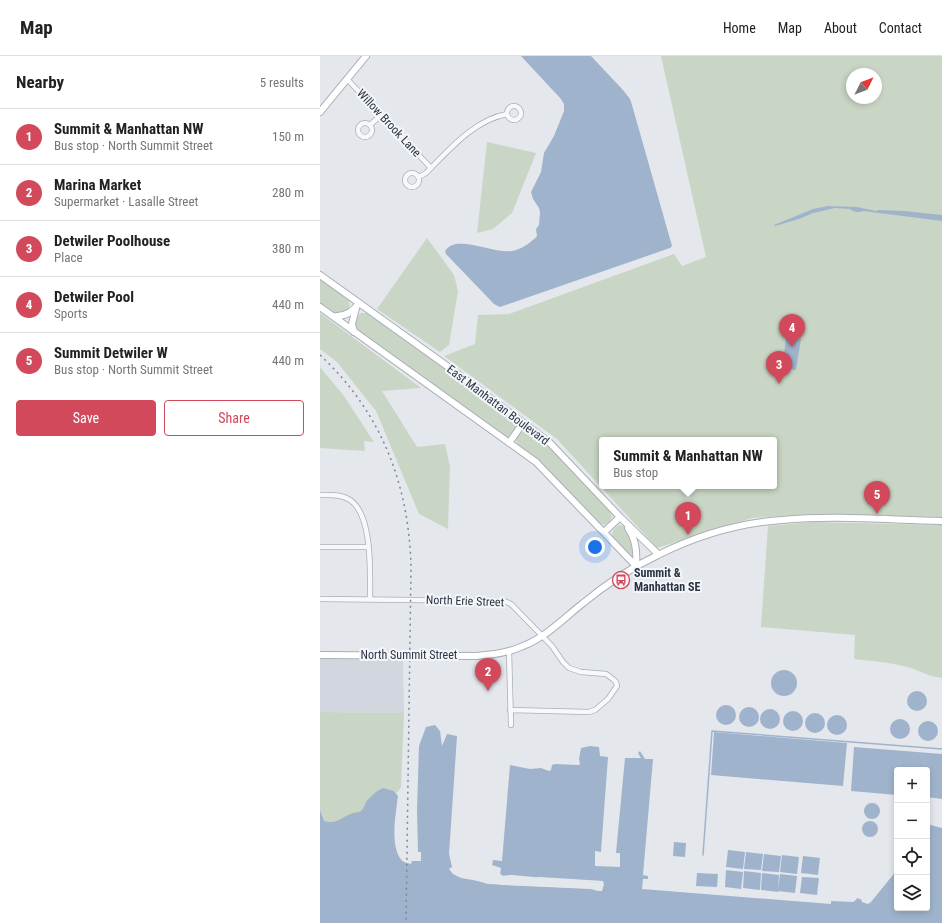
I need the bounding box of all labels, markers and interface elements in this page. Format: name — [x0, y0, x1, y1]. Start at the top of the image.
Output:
text: Map — [20, 16, 53, 39]
text: Home — [723, 20, 756, 36]
text: Map — [778, 20, 802, 36]
text: About — [824, 20, 857, 36]
text: Contact — [879, 20, 922, 36]
north arrow — [846, 68, 882, 104]
text: Nearby — [16, 72, 64, 92]
text: 5 results — [260, 75, 304, 90]
street label: Willow Brook Lane — [354, 86, 424, 160]
text: Summit & Manhattan NW — [54, 120, 204, 138]
text: 1 — [26, 129, 32, 144]
text: 150 m — [272, 129, 304, 144]
text: Bus stop · North Summit Street — [54, 138, 213, 153]
text: Marina Market — [54, 176, 141, 194]
text: 2 — [26, 185, 32, 200]
text: 280 m — [272, 185, 304, 200]
text: Supermarket · Lasalle Street — [54, 194, 198, 209]
text: Detwiler Poolhouse — [54, 232, 170, 250]
text: 3 — [26, 241, 32, 256]
text: 380 m — [272, 241, 304, 256]
text: Place — [54, 250, 83, 265]
text: Detwiler Pool — [54, 288, 134, 306]
text: 4 — [26, 297, 32, 312]
text: 440 m — [272, 297, 304, 312]
text: Sports — [54, 306, 88, 321]
pin: 4 — [779, 314, 805, 347]
text: Summit Detwiler W — [54, 344, 168, 362]
pin: 3 — [766, 351, 792, 384]
text: 5 — [26, 353, 32, 368]
text: 440 m — [272, 353, 304, 368]
text: Bus stop · North Summit Street — [54, 362, 213, 377]
street label: East Manhattan Boulevard — [444, 362, 552, 448]
button: Save — [16, 400, 156, 436]
button: Share — [164, 400, 304, 436]
popup — [599, 437, 777, 489]
text: Summit & Manhattan NW — [613, 447, 763, 465]
text: Bus stop — [613, 465, 658, 480]
pin: 5 — [864, 481, 890, 514]
pin: 1 — [675, 502, 701, 535]
your location — [585, 537, 605, 557]
place label: Summit & Manhattan SE — [634, 566, 700, 594]
bus stop icon: Summit & Manhattan SE — [611, 570, 631, 590]
street label: North Erie Street — [426, 593, 505, 609]
street label: North Summit Street — [361, 648, 458, 662]
pin: 2 — [475, 658, 501, 691]
map controls — [894, 767, 930, 911]
button: + — [894, 767, 930, 803]
button: − — [894, 803, 930, 839]
button: locate — [894, 839, 930, 875]
button: layers — [894, 875, 930, 911]

